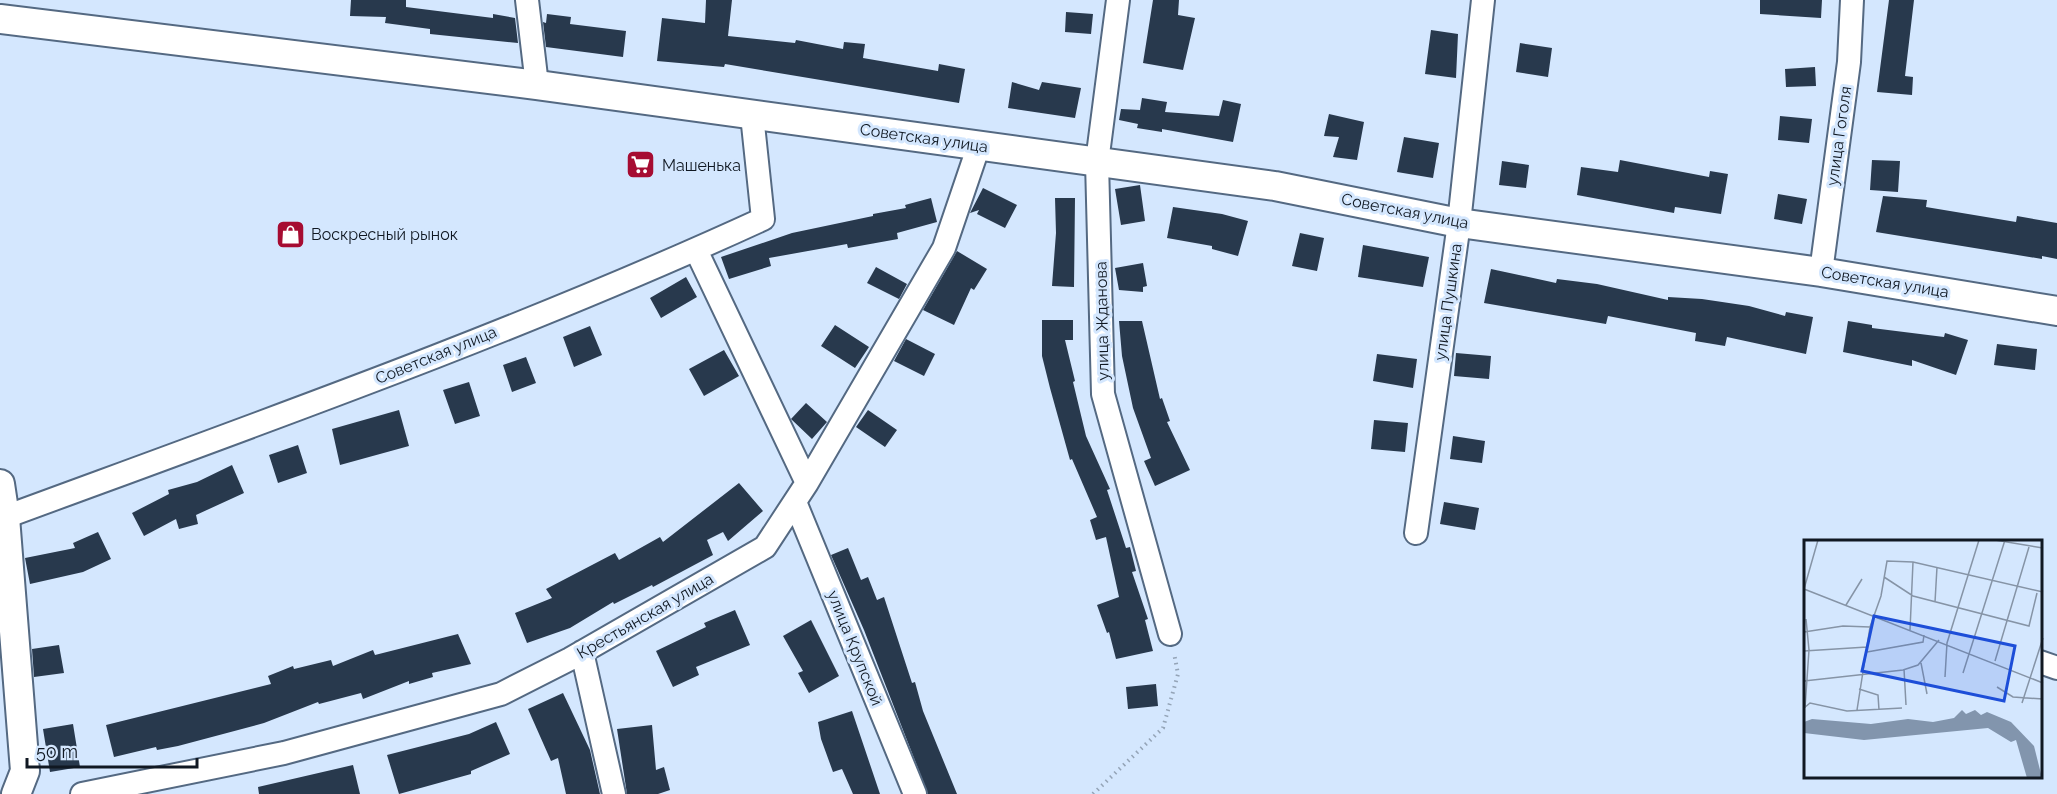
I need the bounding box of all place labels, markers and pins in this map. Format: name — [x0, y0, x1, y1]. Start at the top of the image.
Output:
supermarket icon: Машенька — [625, 149, 657, 181]
place label: Машенька — [662, 156, 741, 175]
shop icon: Воскресный рынок — [274, 218, 306, 250]
place label: Воскресный рынок — [311, 225, 458, 244]

